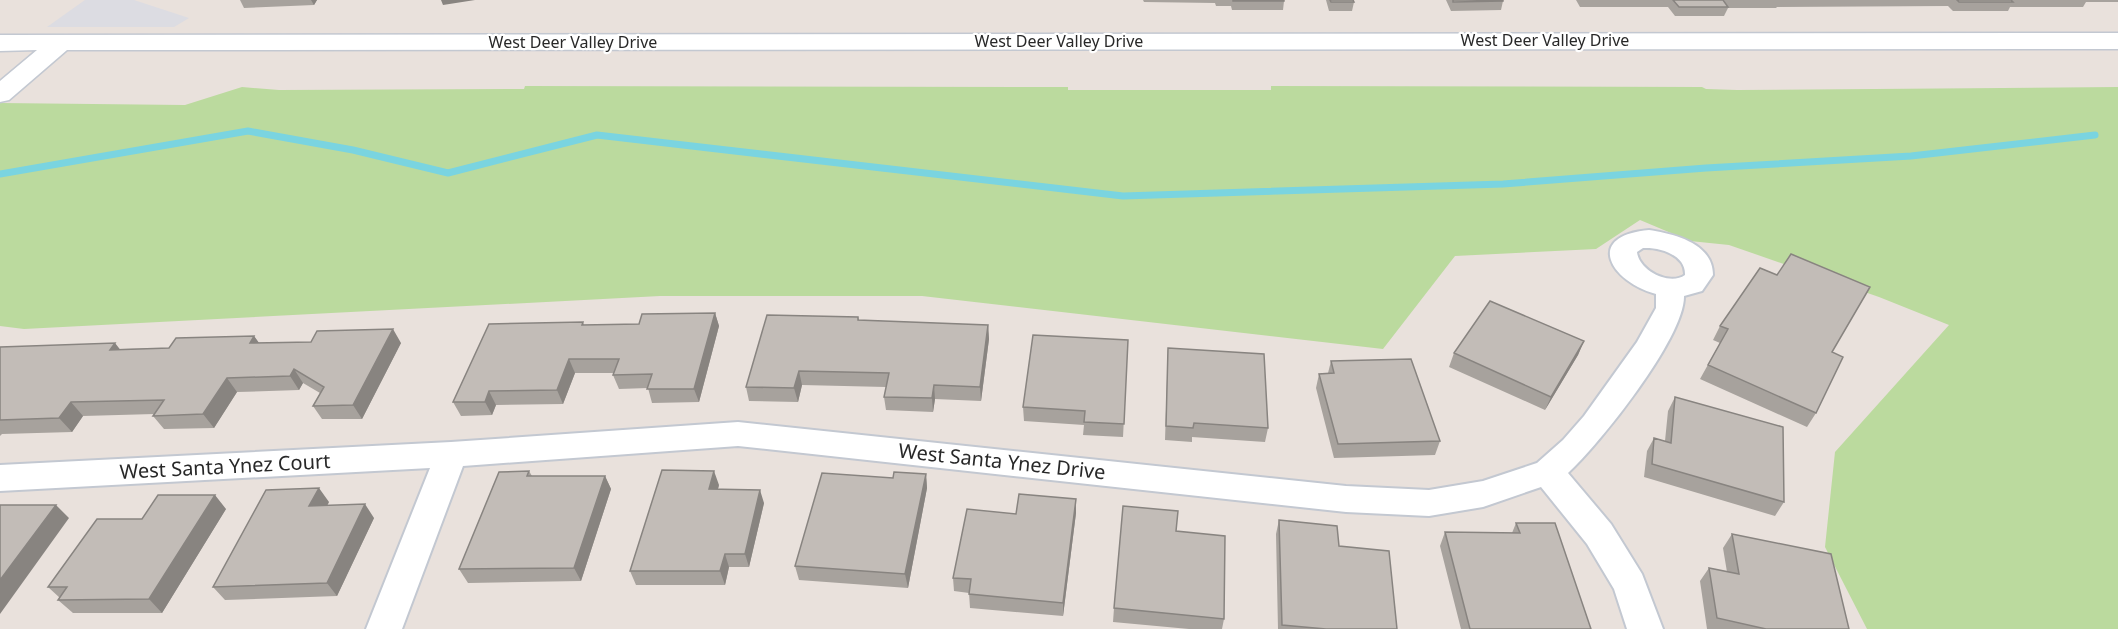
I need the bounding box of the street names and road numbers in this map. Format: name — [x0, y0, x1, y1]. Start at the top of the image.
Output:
street label: West Deer Valley Drive — [1461, 29, 1629, 51]
street label: West Deer Valley Drive — [975, 30, 1143, 52]
street label: West Deer Valley Drive — [489, 31, 657, 53]
street label: West Santa Ynez Drive — [897, 437, 1107, 485]
street label: West Santa Ynez Court — [119, 447, 331, 485]

